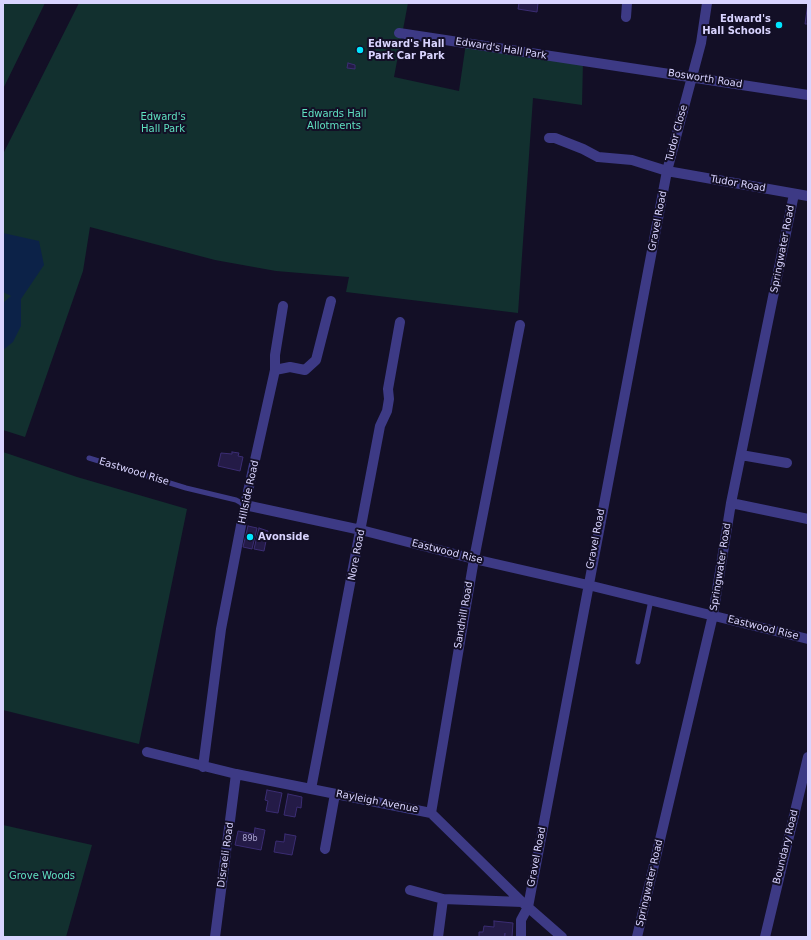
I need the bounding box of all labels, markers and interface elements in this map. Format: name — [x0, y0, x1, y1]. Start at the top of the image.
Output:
place label: Edward's Hall Schools — [702, 13, 771, 36]
marker: Edward's Hall Schools — [774, 20, 784, 30]
street label: Edward's Hall Park — [454, 36, 548, 62]
place label: Edward's Hall Park Car Park — [368, 38, 445, 62]
marker: Edward's Hall Park Car Park — [355, 45, 365, 55]
street label: Bosworth Road — [667, 67, 743, 91]
street label: Tudor Close — [664, 103, 690, 163]
park label: Edwards Hall Allotments — [302, 108, 366, 132]
park label: Edward's Hall Park — [140, 111, 186, 134]
street label: Tudor Road — [709, 173, 767, 195]
street label: Gravel Road — [646, 190, 670, 252]
street label: Springwater Road — [769, 204, 797, 294]
street label: Eastwood Rise — [98, 456, 170, 488]
street label: Hillside Road — [236, 459, 262, 525]
street label: Gravel Road — [584, 508, 608, 570]
street label: Springwater Road — [708, 522, 734, 612]
street label: Nore Road — [346, 528, 368, 582]
place label: Avonside — [258, 531, 309, 543]
marker: Avonside — [245, 532, 255, 542]
street label: Eastwood Rise — [410, 537, 484, 567]
street label: Sandhill Road — [452, 580, 476, 650]
street label: Eastwood Rise — [726, 613, 800, 643]
street label: Rayleigh Avenue — [335, 788, 419, 816]
street label: Boundary Road — [771, 808, 801, 886]
street label: Disraeli Road — [215, 822, 237, 888]
street label: Gravel Road — [525, 826, 549, 888]
house number: 89b — [242, 834, 258, 844]
street label: Springwater Road — [634, 838, 666, 928]
park label: Grove Woods — [9, 870, 75, 882]

